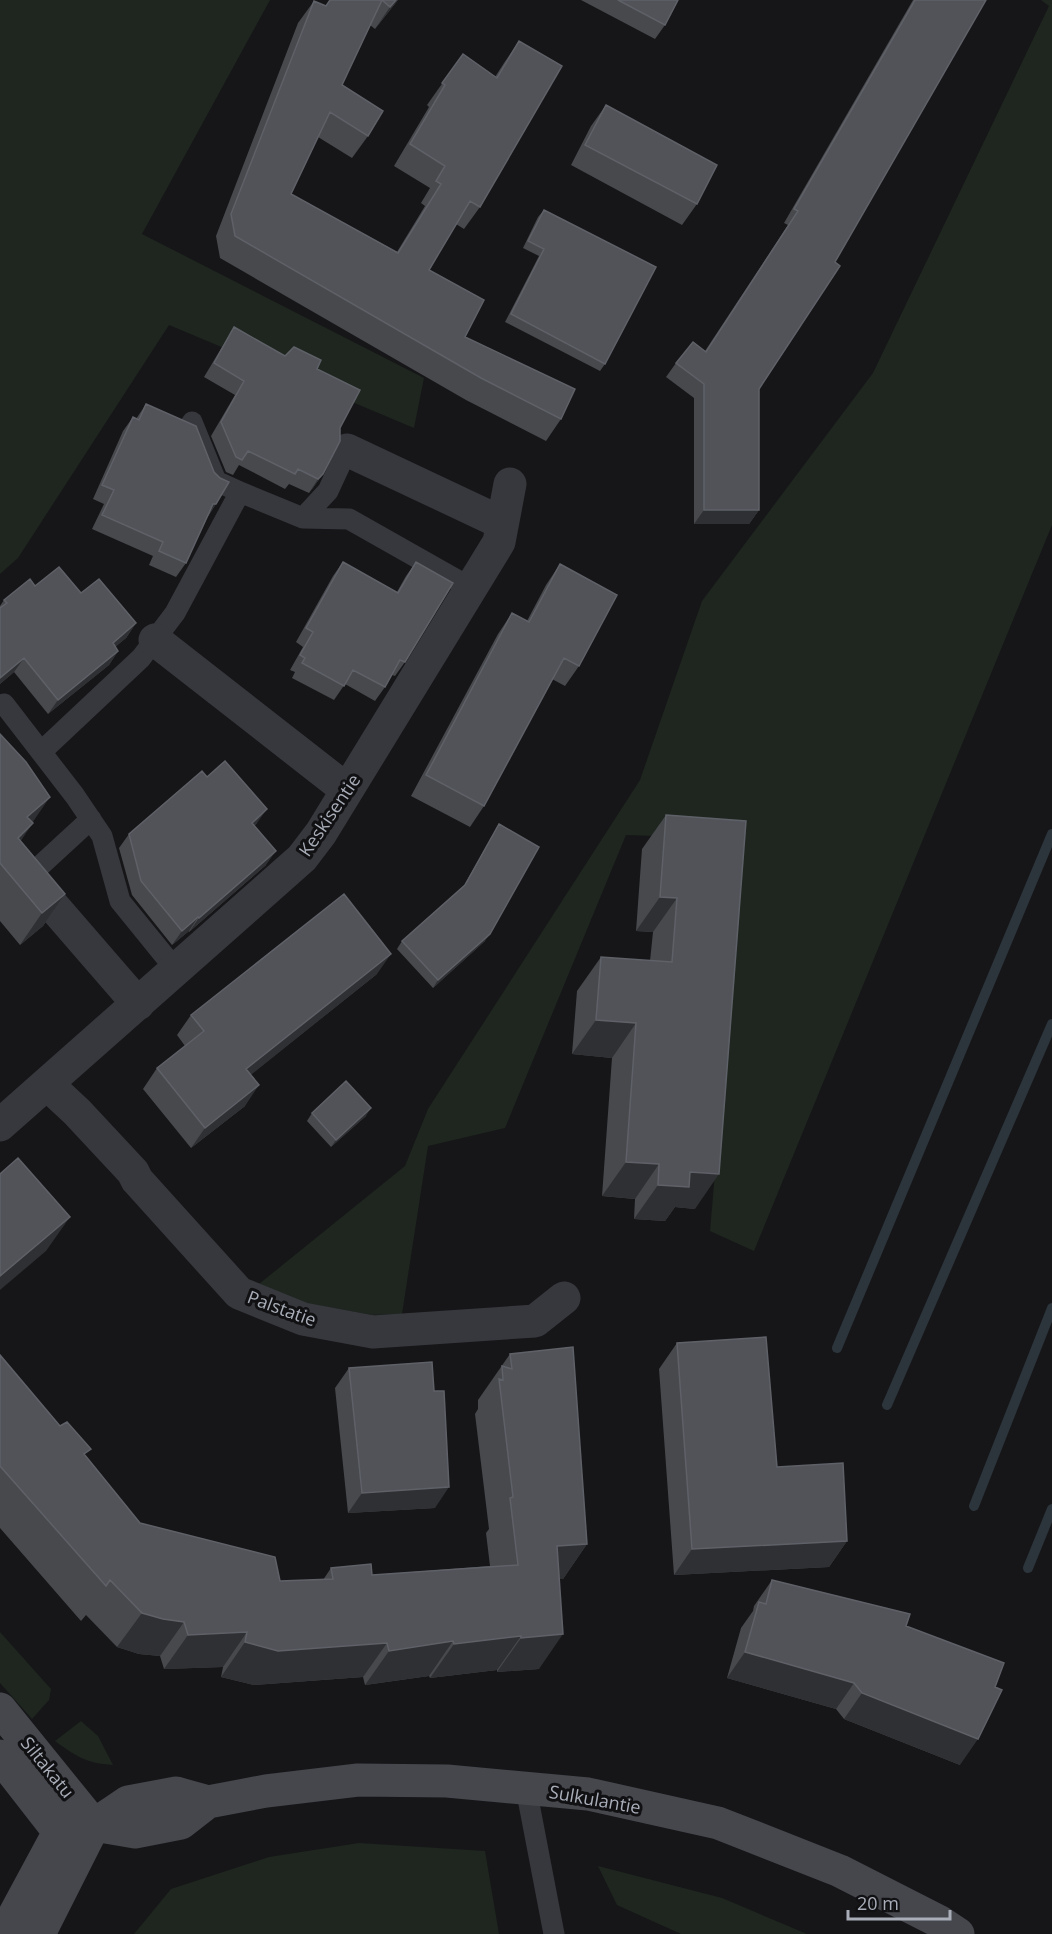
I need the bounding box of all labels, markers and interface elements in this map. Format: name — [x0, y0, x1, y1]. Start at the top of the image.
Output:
street label: Keskisentie — [293, 769, 365, 861]
street label: Palstatie — [244, 1285, 320, 1331]
street label: Siltakatu — [16, 1731, 80, 1803]
street label: Sulkulantie — [547, 1779, 643, 1819]
scale bar — [848, 1883, 950, 1921]
text: 20 m — [857, 1891, 899, 1915]

